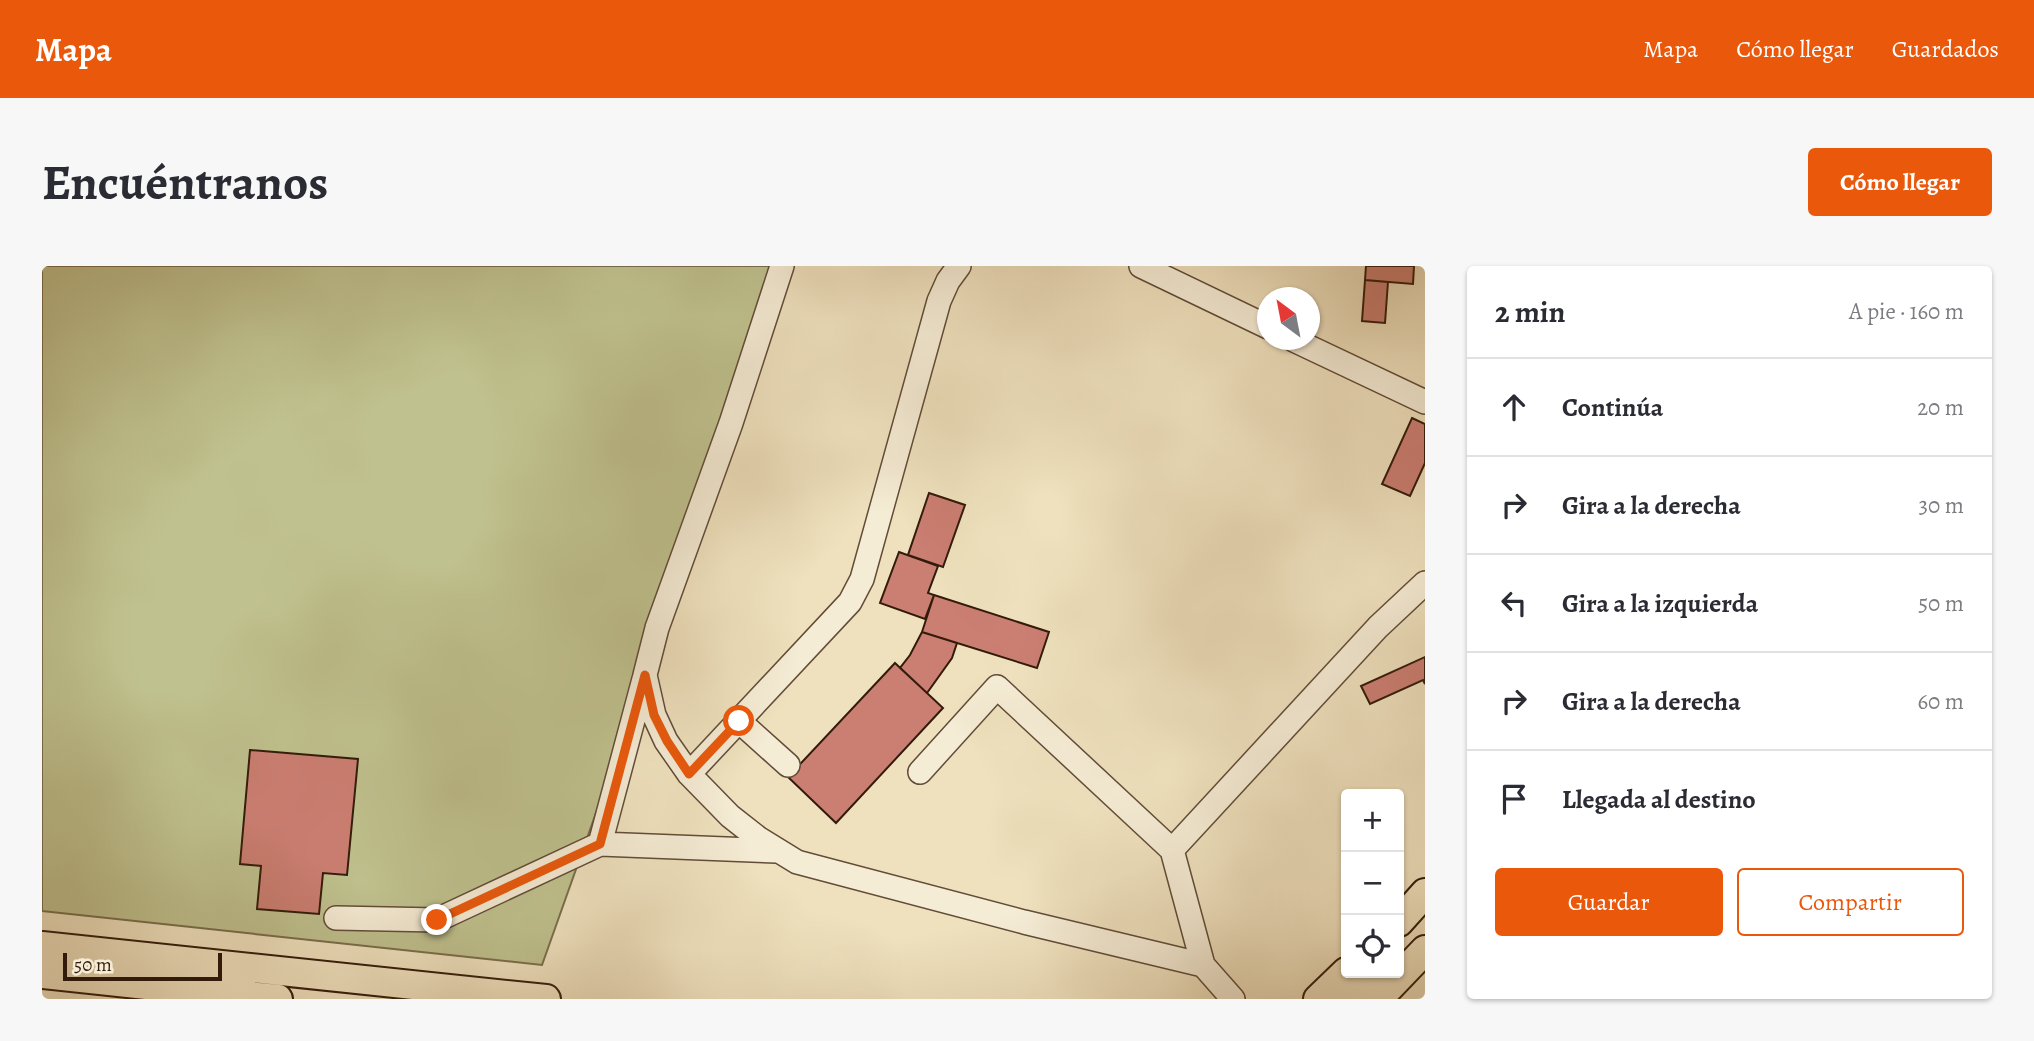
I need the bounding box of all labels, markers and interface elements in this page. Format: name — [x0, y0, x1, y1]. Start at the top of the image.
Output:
text: Mapa — [35, 27, 112, 72]
text: Mapa — [1643, 33, 1698, 65]
text: Cómo llegar — [1736, 33, 1854, 65]
text: Guardados — [1892, 33, 1999, 65]
button: Cómo llegar — [1808, 148, 1992, 216]
text: Encuéntranos — [42, 149, 328, 216]
north arrow — [1257, 287, 1320, 350]
text: 2 min — [1495, 292, 1565, 332]
text: A pie · 160 m — [1849, 296, 1964, 327]
icon: ahead — [1495, 388, 1533, 426]
text: Continúa — [1562, 390, 1663, 425]
text: 20 m — [1917, 392, 1964, 423]
icon: right — [1495, 486, 1533, 524]
text: Gira a la derecha — [1562, 488, 1741, 523]
text: 30 m — [1918, 490, 1964, 521]
icon: left — [1495, 584, 1533, 622]
text: Gira a la izquierda — [1562, 586, 1758, 621]
text: 50 m — [1918, 588, 1964, 619]
icon: right — [1495, 682, 1533, 720]
text: Gira a la derecha — [1562, 684, 1741, 719]
text: 60 m — [1917, 686, 1964, 717]
route start — [723, 705, 754, 736]
icon: arrive — [1495, 780, 1533, 818]
text: Llegada al destino — [1562, 782, 1756, 817]
map controls — [1341, 789, 1404, 978]
button: + — [1341, 789, 1404, 852]
button: − — [1341, 852, 1404, 915]
button: Guardar — [1495, 868, 1723, 936]
button: Compartir — [1737, 868, 1964, 936]
route end — [421, 904, 452, 935]
button: locate — [1341, 915, 1404, 978]
scale bar — [63, 950, 222, 982]
text: 50 m — [74, 952, 112, 978]

